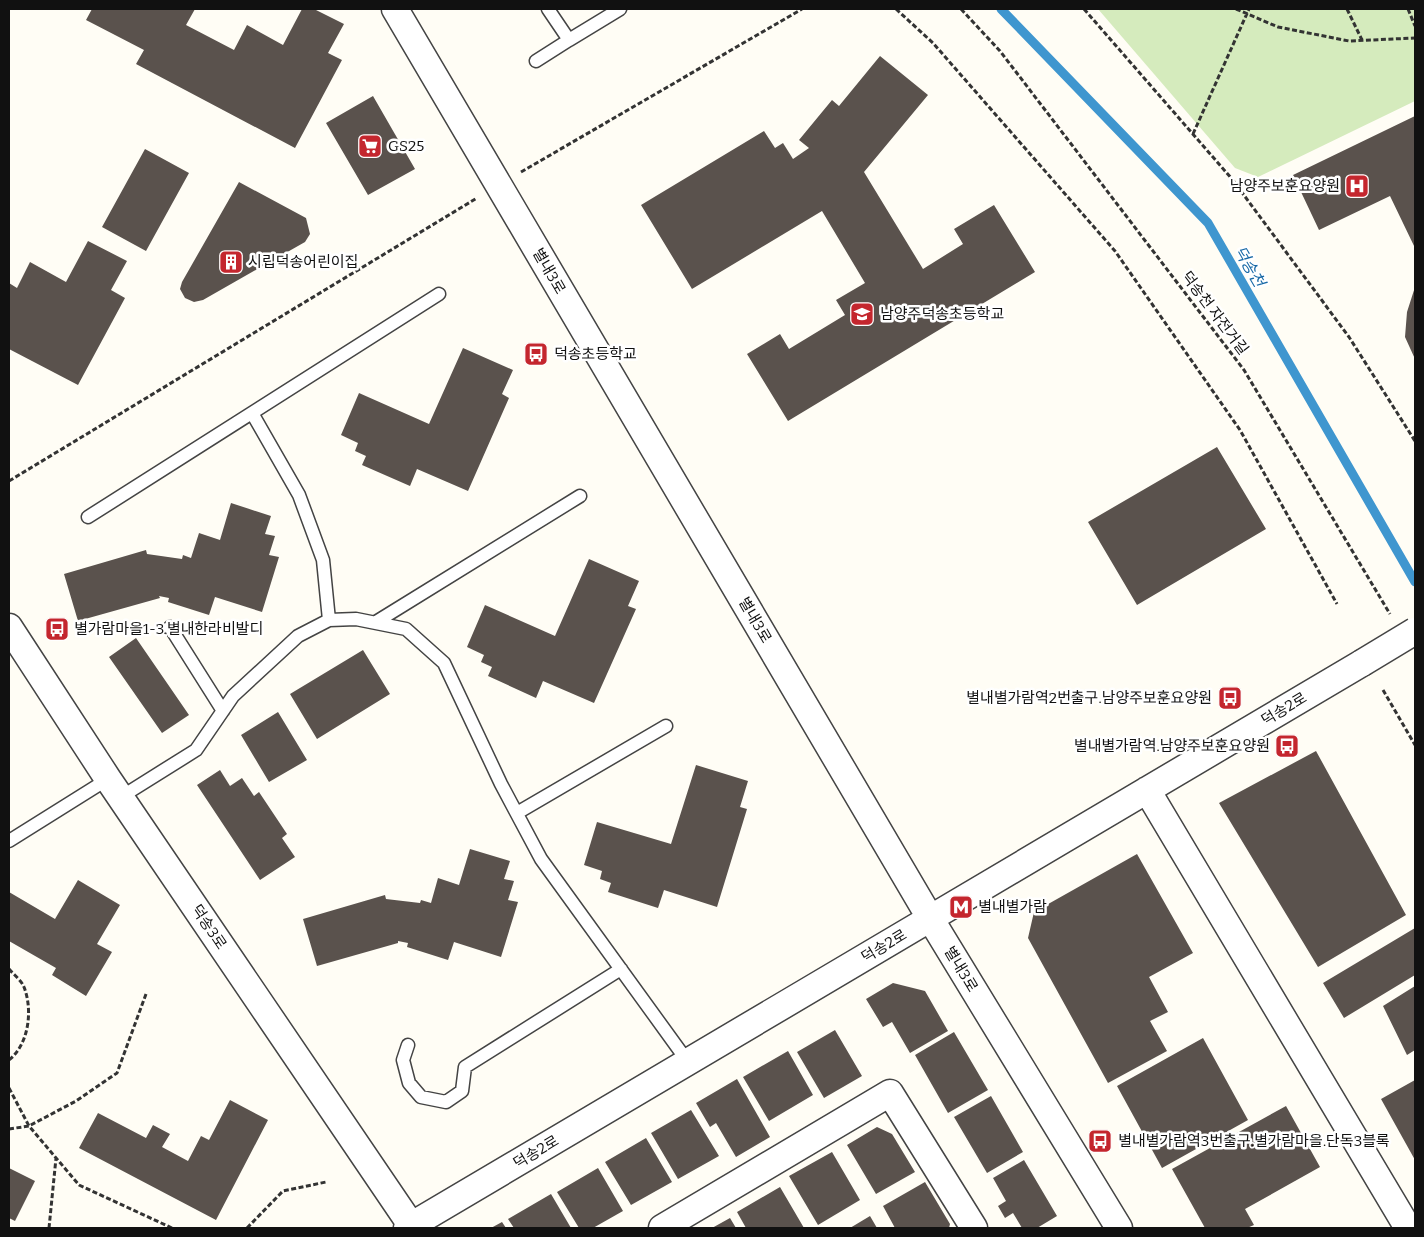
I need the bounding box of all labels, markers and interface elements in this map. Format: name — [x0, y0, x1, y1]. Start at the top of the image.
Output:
supermarket icon: GS25 — [357, 133, 383, 159]
place label: GS25 — [388, 137, 424, 155]
hospital icon: 남양주보훈요양원 — [1344, 173, 1370, 199]
place label: 남양주보훈요양원 — [1230, 177, 1340, 195]
water label: 덕송천 — [1230, 242, 1270, 292]
street label: 별내3로 — [529, 245, 569, 297]
building icon: 시립덕송어린이집 — [218, 249, 244, 275]
place label: 시립덕송어린이집 — [248, 253, 358, 271]
street label: 덕송천 자전거길 — [1178, 268, 1252, 358]
school or university icon: 남양주덕송초등학교 — [849, 301, 875, 327]
place label: 남양주덕송초등학교 — [880, 305, 1004, 323]
bus stop icon: 덕송초등학교 — [523, 341, 549, 367]
place label: 덕송초등학교 — [554, 345, 637, 363]
street label: 별내3로 — [735, 594, 775, 646]
bus stop icon: 별가람마을1-3.별내한라비발디 — [44, 616, 70, 642]
place label: 별가람마을1-3.별내한라비발디 — [74, 620, 263, 638]
bus stop icon: 별내별가람역2번출구.남양주보훈요양원 — [1217, 685, 1243, 711]
place label: 별내별가람역2번출구.남양주보훈요양원 — [966, 689, 1212, 707]
street label: 덕송2로 — [1258, 689, 1310, 729]
bus stop icon: 별내별가람역.남양주보훈요양원 — [1274, 733, 1300, 759]
place label: 별내별가람역.남양주보훈요양원 — [1074, 737, 1270, 755]
metro station icon: 별내별가람 — [948, 894, 974, 920]
place label: 별내별가람 — [978, 898, 1047, 916]
street label: 덕송3로 — [188, 901, 230, 953]
street label: 덕송2로 — [858, 926, 910, 966]
street label: 별내3로 — [940, 943, 982, 995]
bus stop icon: 별내별가람역3번출구.별가람마을.단독3블록 — [1087, 1128, 1113, 1154]
street label: 덕송2로 — [510, 1132, 562, 1172]
place label: 별내별가람역3번출구.별가람마을.단독3블록 — [1118, 1132, 1390, 1150]

